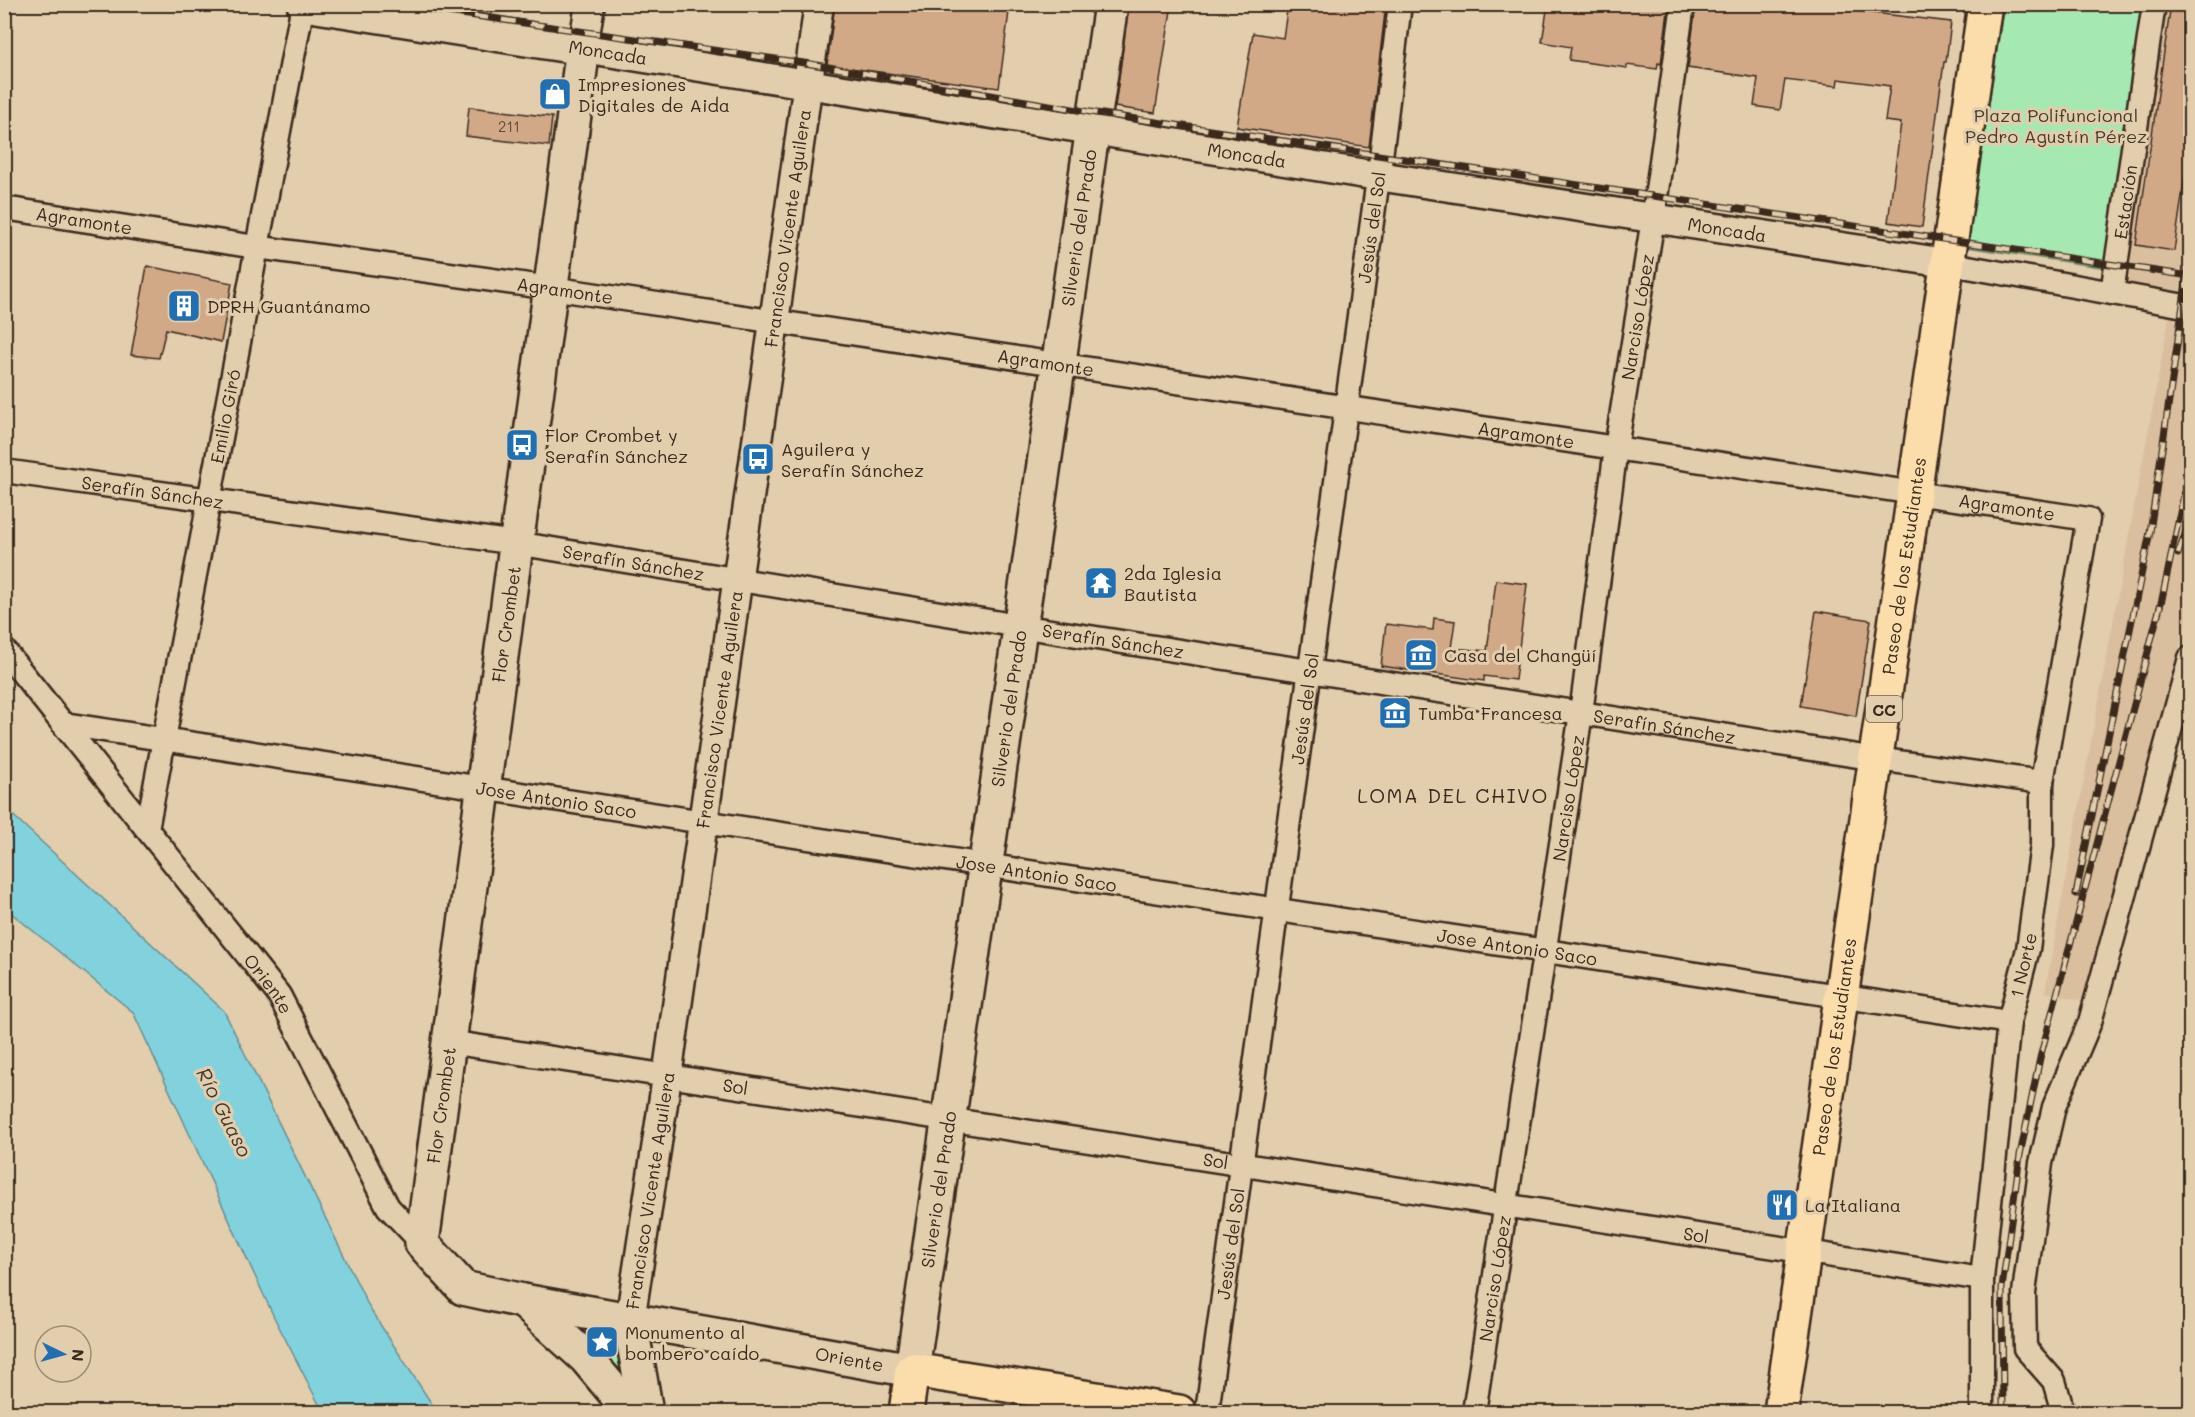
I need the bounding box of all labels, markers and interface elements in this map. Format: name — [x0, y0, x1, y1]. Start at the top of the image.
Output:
street label: Moncada — [567, 34, 649, 70]
place label: Impresiones Digitales de Aida — [578, 72, 730, 117]
shop icon: Impresiones Digitales de Aida — [537, 76, 573, 112]
park label: Plaza Polifuncional Pedro Agustín Pérez — [1965, 103, 2147, 148]
street label: Francisco Vicente Aguilera — [759, 108, 816, 349]
house number: 211 — [498, 116, 520, 136]
street label: Moncada — [1206, 137, 1288, 173]
street label: Silverio del Prado — [1055, 147, 1102, 308]
street label: Estación — [2108, 163, 2142, 241]
street label: Jesús del Sol — [1352, 170, 1391, 285]
street label: Agramonte — [34, 201, 134, 240]
street label: Moncada — [1686, 212, 1768, 247]
street label: Narciso López — [1615, 252, 1659, 382]
street label: Agramonte — [515, 271, 615, 309]
building icon: DPRH Guantánamo — [166, 288, 202, 324]
place label: DPRH Guantánamo — [207, 294, 371, 318]
street label: Agramonte — [996, 343, 1096, 381]
street label: Emilio Giró — [204, 367, 246, 465]
street label: Agramonte — [1476, 415, 1576, 454]
place label: Flor Crombet y Serafín Sánchez — [545, 423, 688, 468]
bus stop icon: Flor Crombet y Serafín Sánchez — [504, 427, 540, 463]
place label: Aguilera y Serafín Sánchez — [781, 437, 924, 482]
bus stop icon: Aguilera y Serafín Sánchez — [740, 441, 776, 477]
street label: Paseo de los Estudiantes — [1876, 456, 1931, 676]
street label: Serafín Sánchez — [80, 470, 225, 514]
street label: Agramonte — [1957, 488, 2057, 526]
street label: Serafín Sánchez — [561, 539, 706, 586]
place label: 2da Iglesia Bautista — [1124, 561, 1222, 606]
street label: Flor Crombet — [486, 564, 526, 684]
temple icon: 2da Iglesia Bautista — [1083, 565, 1119, 601]
street label: Francisco Vicente Aguilera — [690, 589, 748, 830]
street label: Serafín Sánchez — [1040, 618, 1186, 663]
street label: Silverio del Prado — [985, 628, 1032, 789]
museum icon: Casa del Changüí — [1403, 637, 1439, 673]
place label: Casa del Changüí — [1444, 643, 1597, 667]
street label: Jesús del Sol — [1285, 651, 1324, 766]
museum icon: Tumba Francesa — [1377, 695, 1413, 731]
road number: CC — [1866, 696, 1902, 722]
place label: Tumba Francesa — [1418, 701, 1563, 725]
street label: Serafín Sánchez — [1592, 703, 1737, 749]
street label: Narciso López — [1546, 733, 1589, 863]
street label: Jose Antonio Saco — [474, 775, 638, 824]
district label: LOMA DEL CHIVO — [1357, 782, 1549, 808]
street label: Jose Antonio Saco — [955, 849, 1119, 897]
street label: Jose Antonio Saco — [1435, 923, 1599, 971]
street label: 1 Norte — [2004, 930, 2042, 1000]
street label: Paseo de los Estudiantes — [1806, 936, 1862, 1157]
street label: Oriente — [239, 949, 299, 1018]
street label: Flor Crombet — [421, 1045, 461, 1165]
water label: Río Guaso — [191, 1063, 259, 1161]
street label: Francisco Vicente Aguilera — [620, 1070, 680, 1311]
street label: Sol — [721, 1073, 750, 1100]
street label: Silverio del Prado — [915, 1109, 962, 1269]
street label: Sol — [1202, 1147, 1230, 1174]
street label: Jesús del Sol — [1211, 1186, 1250, 1301]
restaurant icon: La Italiana — [1764, 1187, 1800, 1223]
place label: La Italiana — [1805, 1193, 1901, 1217]
street label: Narciso López — [1473, 1214, 1516, 1343]
street label: Sol — [1682, 1221, 1711, 1249]
place label: Monumento al bombero caído — [625, 1320, 759, 1365]
north arrow — [33, 1324, 93, 1384]
place icon: Monumento al bombero caído — [584, 1324, 620, 1360]
street label: Oriente — [813, 1341, 885, 1377]
text: N — [67, 1348, 89, 1362]

